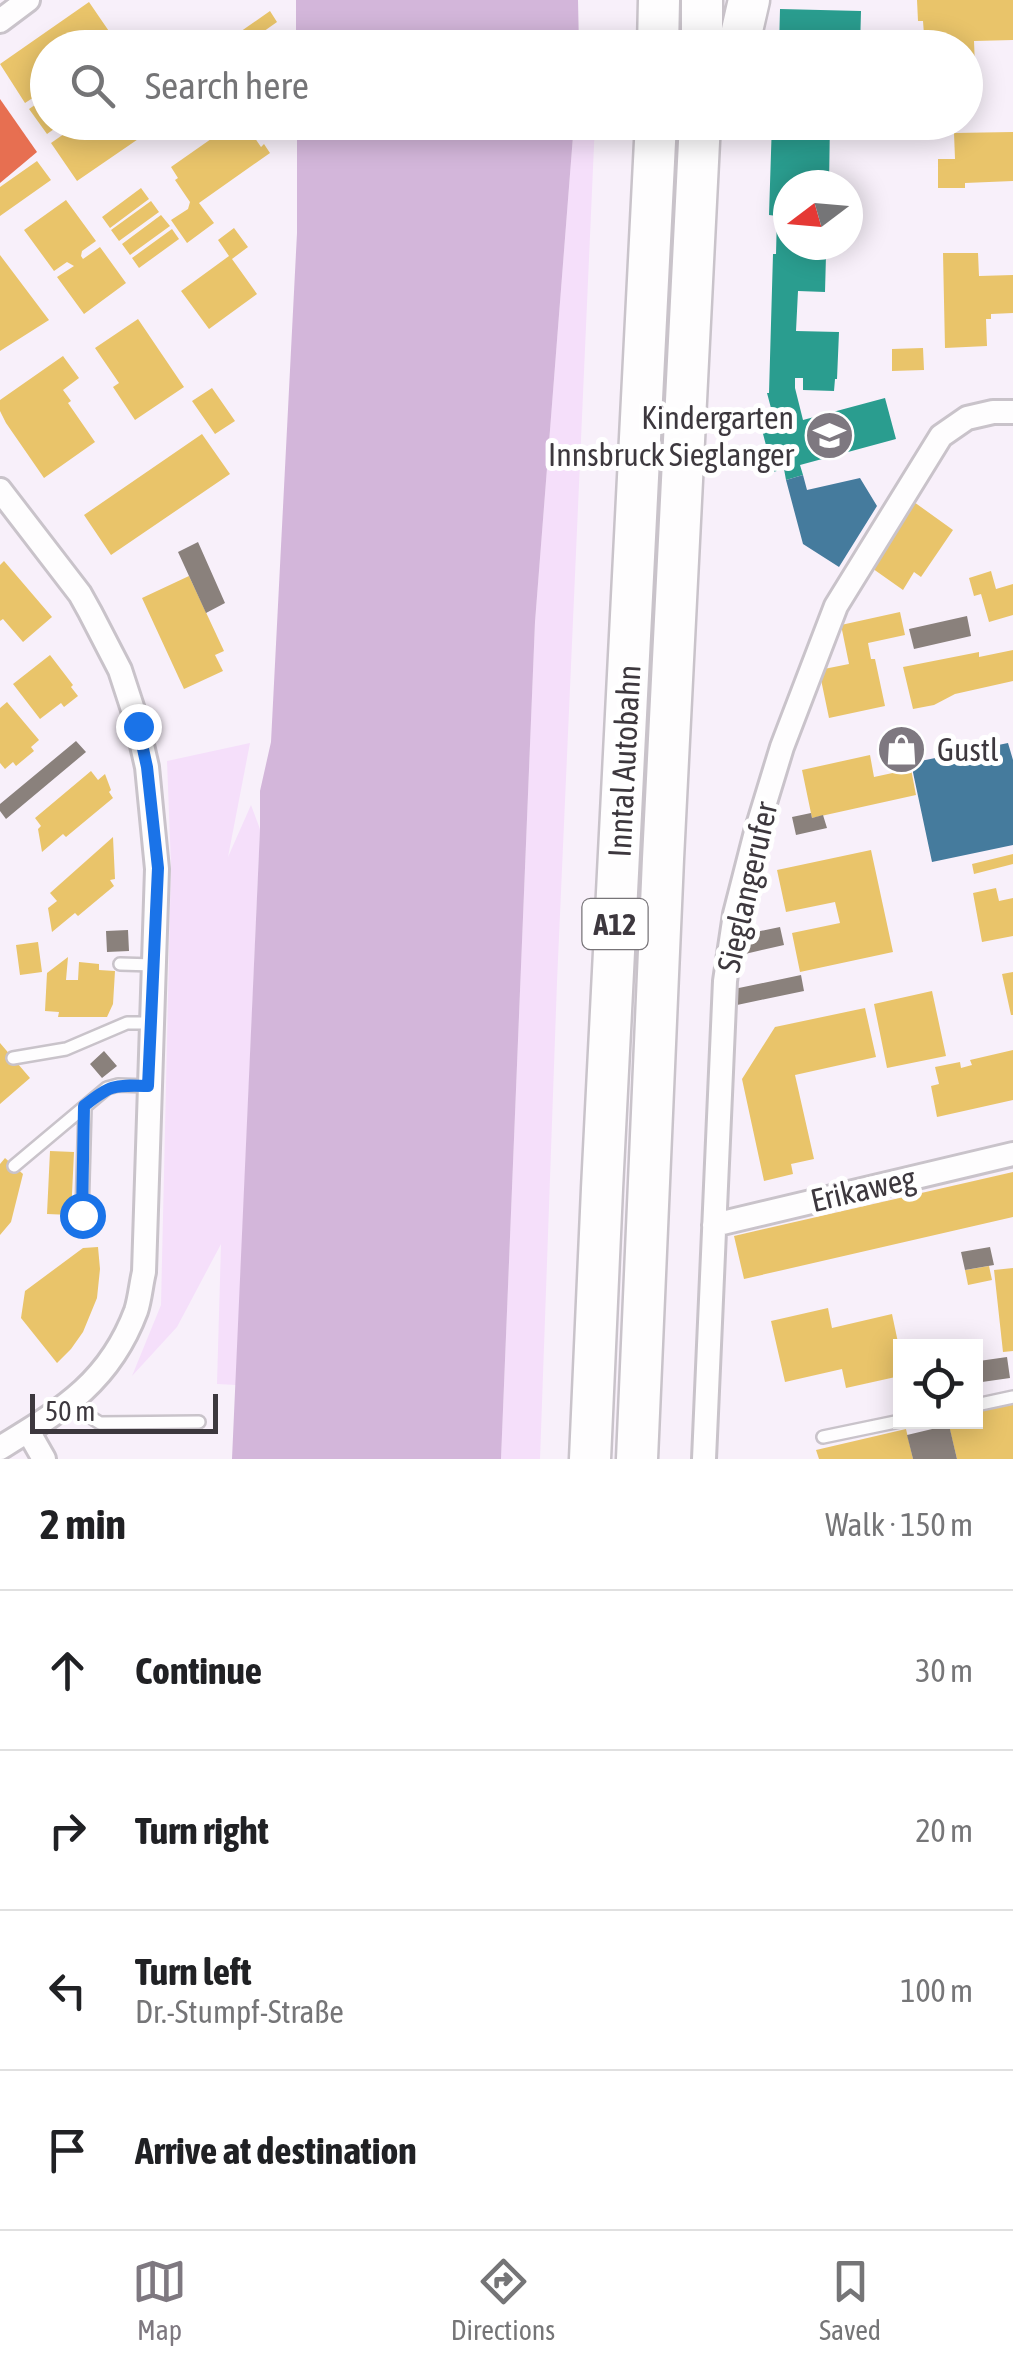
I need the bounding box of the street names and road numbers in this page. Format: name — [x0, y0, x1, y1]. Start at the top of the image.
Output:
street label: Inntal Autobahn — [600, 664, 648, 858]
street label: Sieglangerufer — [709, 798, 785, 976]
road number: A12 — [582, 899, 648, 949]
street label: Erikaweg — [807, 1159, 919, 1219]

